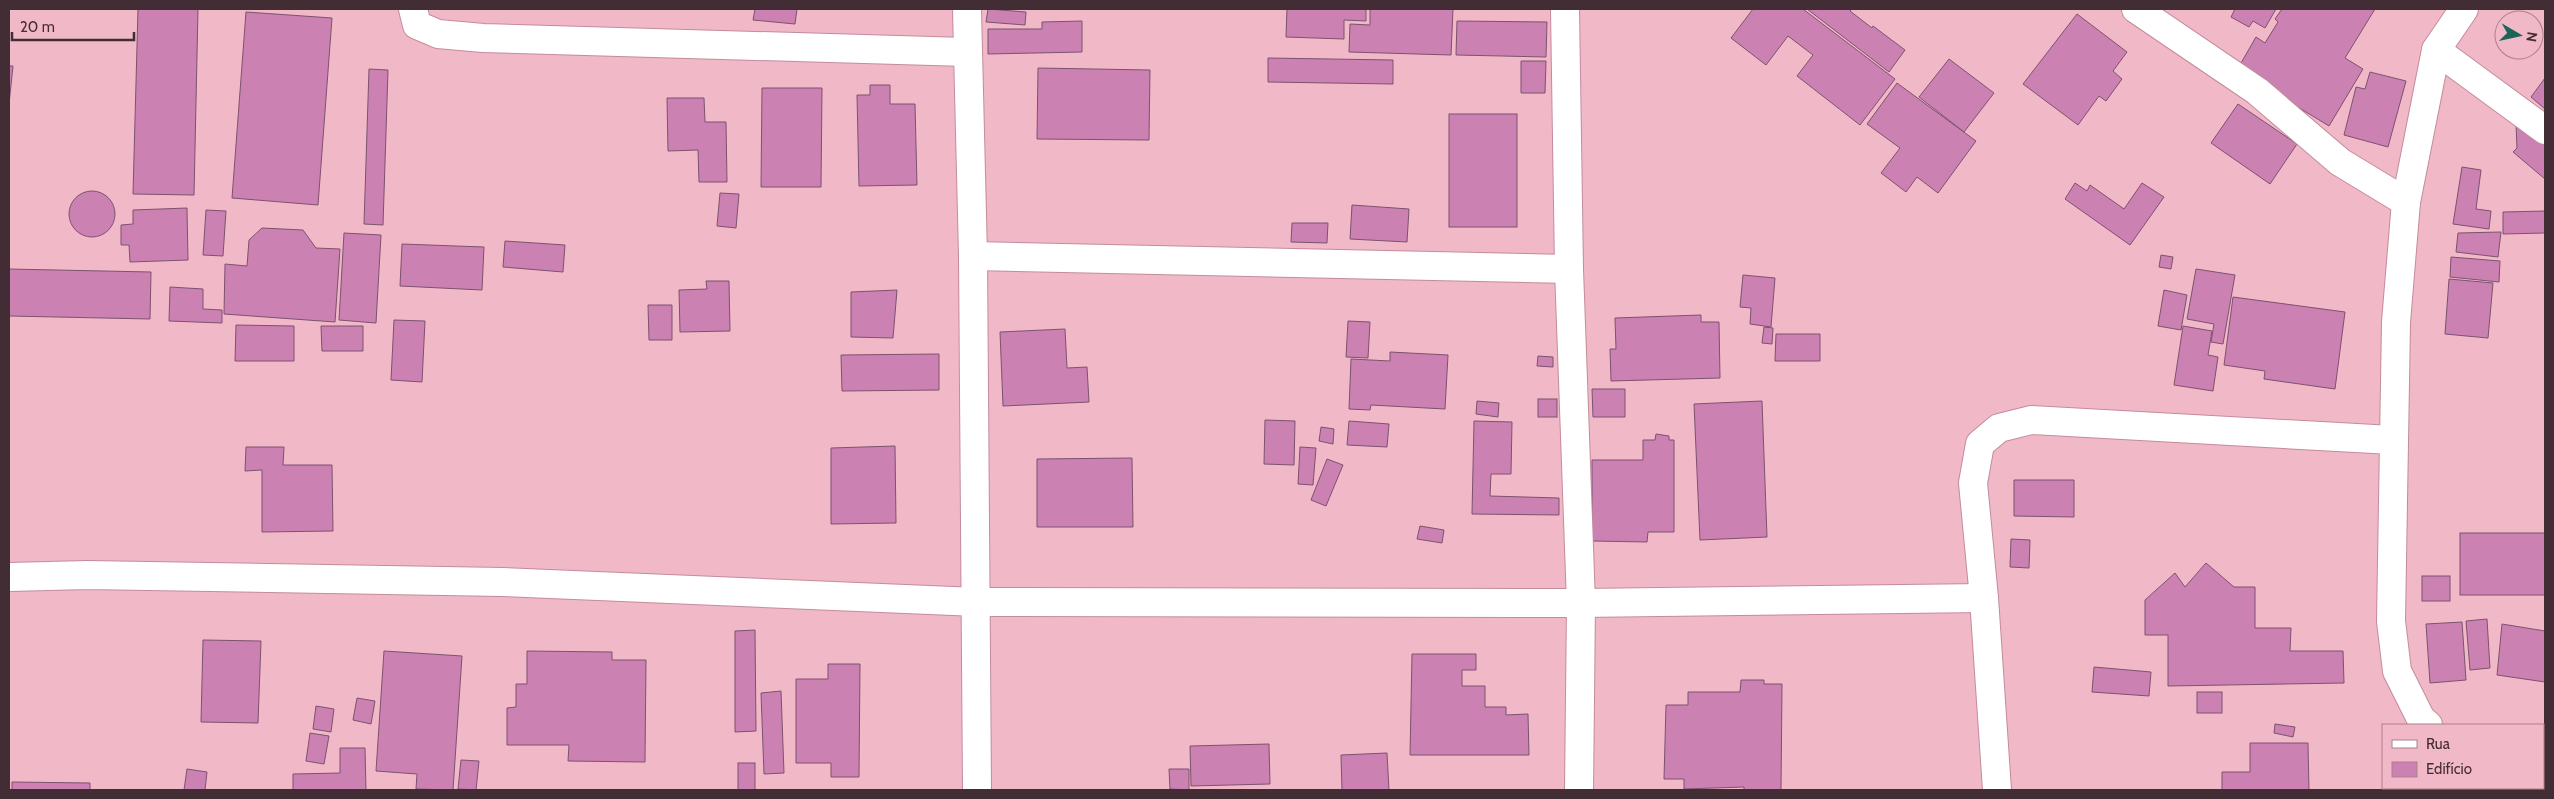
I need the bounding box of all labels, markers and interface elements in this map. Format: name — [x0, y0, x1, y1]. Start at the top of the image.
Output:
scale bar — [12, 10, 135, 42]
north arrow — [2494, 10, 2544, 60]
text: 20 m — [20, 18, 55, 36]
text: N — [2522, 31, 2542, 43]
legend — [2382, 724, 2544, 789]
text: Rua — [2426, 735, 2451, 753]
text: Edifício — [2426, 760, 2472, 778]

